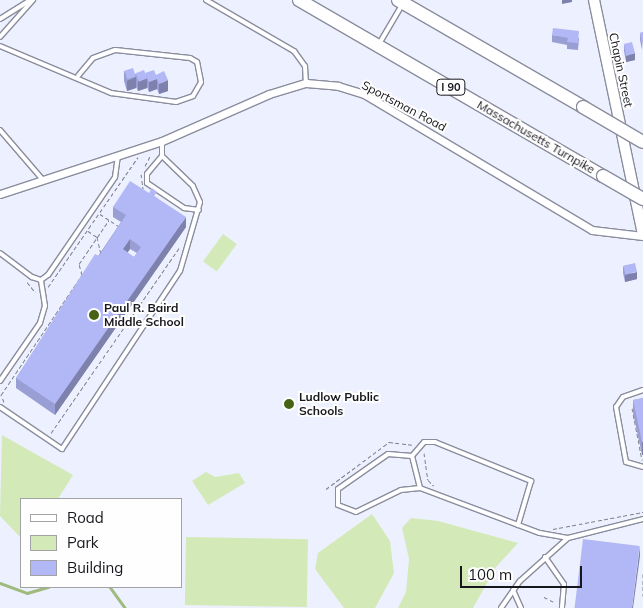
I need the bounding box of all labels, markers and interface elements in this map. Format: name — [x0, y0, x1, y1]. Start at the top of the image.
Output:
street label: Chapin Street — [606, 31, 636, 109]
street label: Sportsman Road — [359, 78, 449, 134]
road number: I 90 — [436, 78, 466, 95]
street label: Massachusetts Turnpike — [475, 97, 597, 177]
place label: Paul R. Baird Middle School — [104, 301, 184, 329]
marker: Paul R. Baird Middle School — [88, 309, 100, 321]
place label: Ludlow Public Schools — [299, 390, 379, 418]
marker: Ludlow Public Schools — [283, 398, 295, 410]
legend — [20, 498, 182, 588]
text: Road — [67, 508, 104, 527]
text: Park — [67, 533, 99, 552]
scale bar — [463, 556, 586, 588]
text: Building — [67, 558, 123, 577]
text: 100 m — [468, 565, 512, 584]

